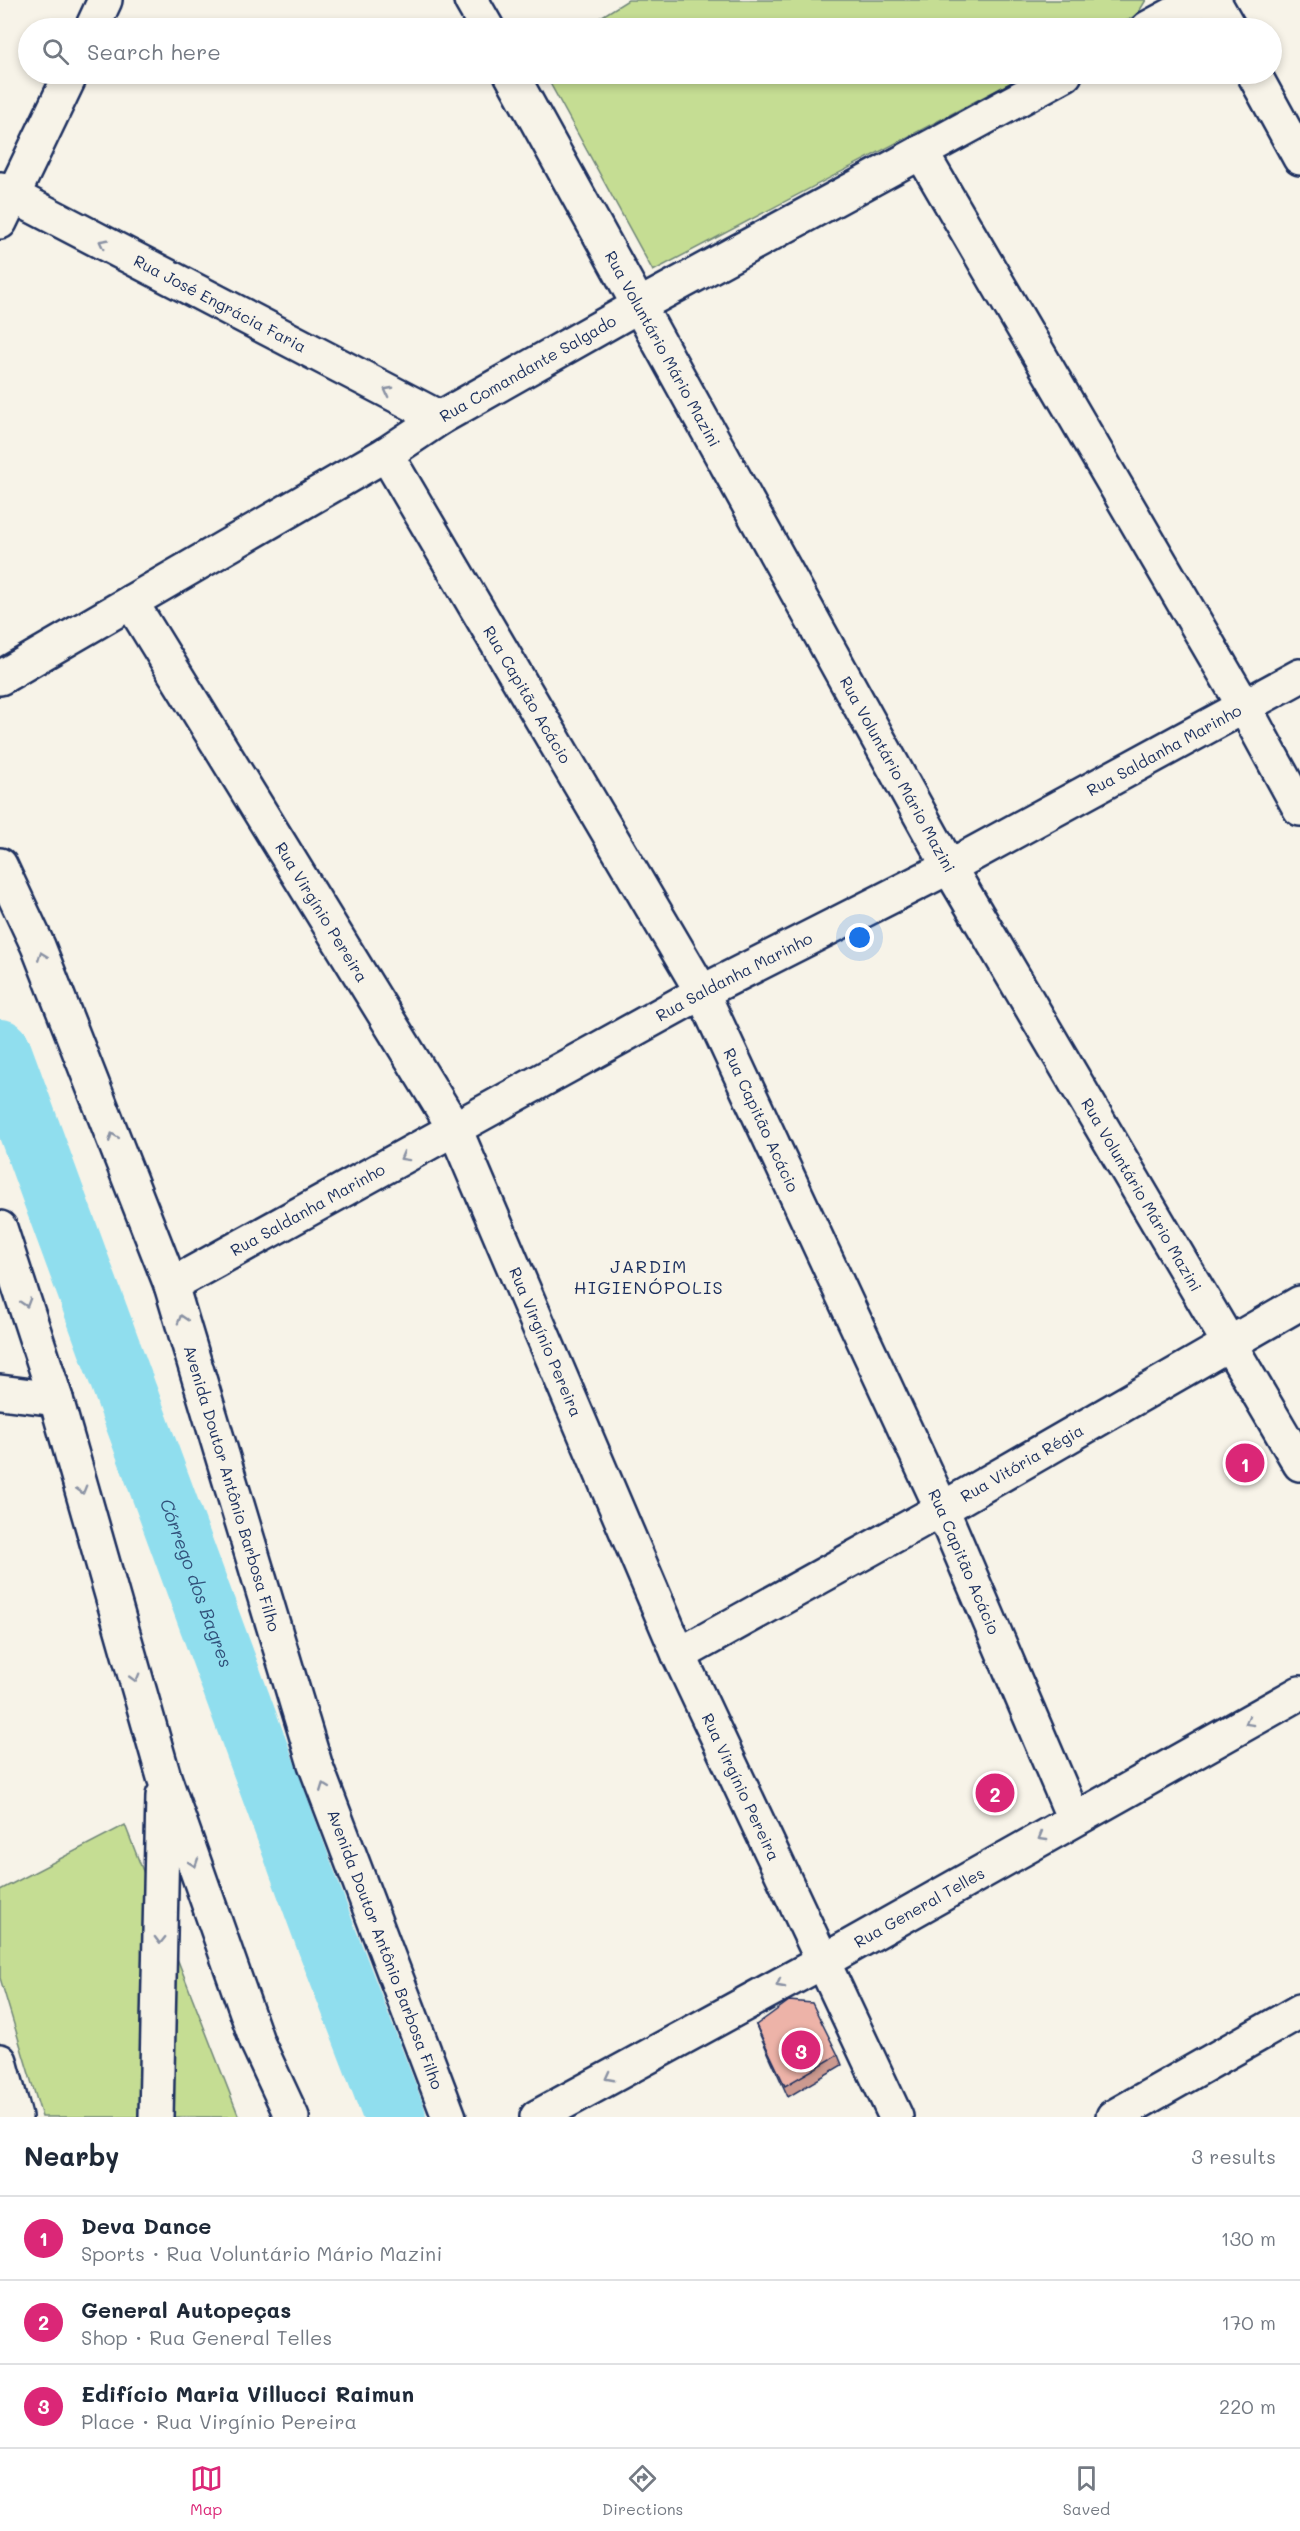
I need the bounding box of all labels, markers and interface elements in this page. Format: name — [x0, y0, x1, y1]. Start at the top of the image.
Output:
search box — [18, 18, 1282, 84]
icon: search — [39, 35, 72, 68]
text: Search here — [87, 37, 221, 66]
one-way arrow — [98, 238, 109, 250]
street label: Rua Voluntário Mário Mazini — [601, 247, 726, 450]
street label: Rua José Engrácia Faria — [130, 249, 310, 357]
street label: Rua Comandante Salgado — [435, 310, 620, 426]
one-way arrow — [383, 386, 394, 398]
street label: Rua Capitão Acácio — [479, 622, 576, 767]
street label: Rua Voluntário Mário Mazini — [836, 672, 961, 876]
street label: Rua Saldanha Marinho — [1083, 699, 1245, 800]
street label: Rua Virgínio Pereira — [271, 838, 373, 986]
your location — [845, 923, 874, 952]
street label: Rua Saldanha Marinho — [652, 927, 816, 1025]
one-way arrow — [37, 951, 49, 962]
street label: Rua Capitão Acácio — [719, 1044, 804, 1195]
street label: Rua Voluntário Mário Mazini — [1077, 1094, 1207, 1295]
one-way arrow — [108, 1132, 120, 1143]
one-way arrow — [400, 1150, 410, 1161]
street label: Rua Saldanha Marinho — [226, 1158, 388, 1260]
district label: JARDIM HIGIENÓPOLIS — [574, 1254, 724, 1299]
street label: Rua Virgínio Pereira — [505, 1264, 587, 1420]
one-way arrow — [19, 1297, 31, 1308]
one-way arrow — [177, 1315, 189, 1325]
street label: Avenida Doutor Antônio Barbosa Filho — [180, 1343, 286, 1634]
street label: Rua Vitória Régia — [956, 1419, 1087, 1506]
pin: 1 — [1226, 1440, 1264, 1486]
one-way arrow — [75, 1484, 87, 1495]
street label: Rua Capitão Acácio — [924, 1485, 1005, 1637]
water label: Córrego dos Bagres — [155, 1495, 239, 1671]
one-way arrow — [128, 1672, 141, 1682]
street label: Rua Virgínio Pereira — [698, 1709, 785, 1864]
one-way arrow — [1245, 1715, 1255, 1726]
pin: 2 — [976, 1770, 1014, 1816]
one-way arrow — [319, 1782, 331, 1793]
street label: Avenida Doutor Antônio Barbosa Filho — [323, 1806, 448, 2092]
one-way arrow — [1038, 1830, 1048, 1841]
one-way arrow — [187, 1857, 200, 1868]
street label: Rua General Telles — [850, 1862, 988, 1952]
one-way arrow — [154, 1936, 166, 1945]
one-way arrow — [776, 1977, 787, 1988]
pin: 3 — [782, 2028, 820, 2072]
one-way arrow — [605, 2070, 615, 2081]
text: Nearby — [24, 2139, 119, 2173]
text: 3 results — [1191, 2143, 1276, 2169]
text: Deva Dance — [81, 2211, 211, 2240]
text: 1 — [39, 2225, 48, 2251]
text: 130 m — [1221, 2225, 1276, 2251]
text: Sports · Rua Voluntário Mário Mazini — [81, 2240, 442, 2266]
text: General Autopeças — [81, 2295, 291, 2324]
text: 2 — [38, 2309, 49, 2335]
text: 170 m — [1221, 2309, 1276, 2335]
text: Shop · Rua General Telles — [81, 2324, 332, 2350]
text: Edifício Maria Villucci Raimun — [81, 2379, 414, 2408]
text: 3 — [38, 2393, 50, 2419]
text: 220 m — [1219, 2393, 1276, 2419]
text: Place · Rua Virgínio Pereira — [81, 2408, 357, 2434]
tab: Map — [190, 2462, 223, 2519]
tab: Directions — [602, 2462, 683, 2519]
tab: Saved — [1063, 2462, 1110, 2519]

